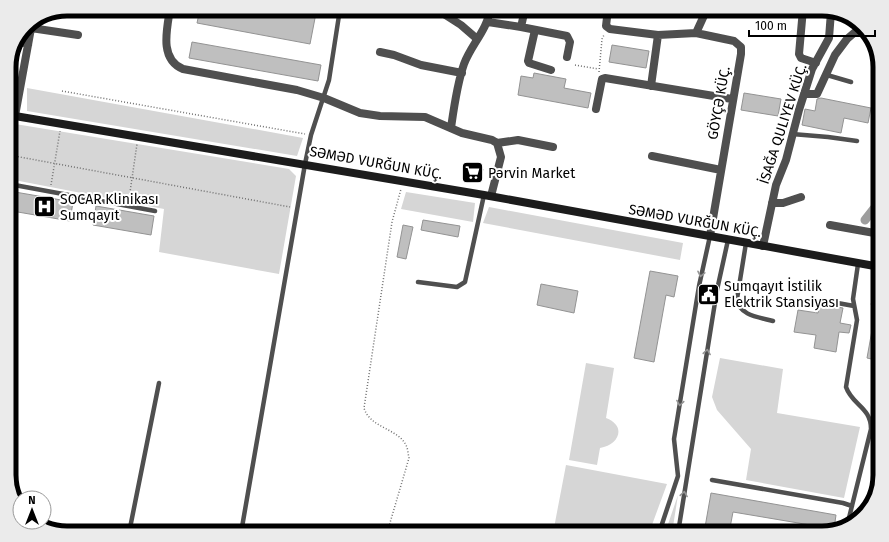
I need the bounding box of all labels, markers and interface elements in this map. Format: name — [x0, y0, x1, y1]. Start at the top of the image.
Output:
scale bar — [749, 12, 875, 38]
text: 100 m — [755, 19, 787, 33]
street label: İSAĞA QULIYEV KÜÇ. — [755, 61, 810, 186]
street label: GÖYÇƏ KÜÇ. — [703, 65, 734, 141]
street label: SƏMƏD VURĞUN KÜÇ. — [308, 142, 444, 183]
supermarket icon: Pərvin Market — [459, 160, 485, 186]
place label: Pərvin Market — [488, 165, 576, 182]
place label: SOCAR Klinikası Sumqayıt — [60, 191, 159, 224]
hospital icon: SOCAR Klinikası Sumqayıt — [31, 194, 57, 220]
street label: SƏMƏD VURĞUN KÜÇ. — [627, 200, 763, 241]
one-way arrow — [698, 271, 706, 278]
place label: Sumqayıt İstilik Elektrik Stansiyası — [724, 277, 839, 311]
public building icon: Sumqayıt İstilik Elektrik Stansiyası — [695, 281, 721, 307]
one-way arrow — [702, 349, 711, 355]
one-way arrow — [676, 400, 684, 406]
north arrow — [12, 490, 52, 530]
one-way arrow — [679, 491, 688, 498]
text: N — [28, 494, 36, 507]

